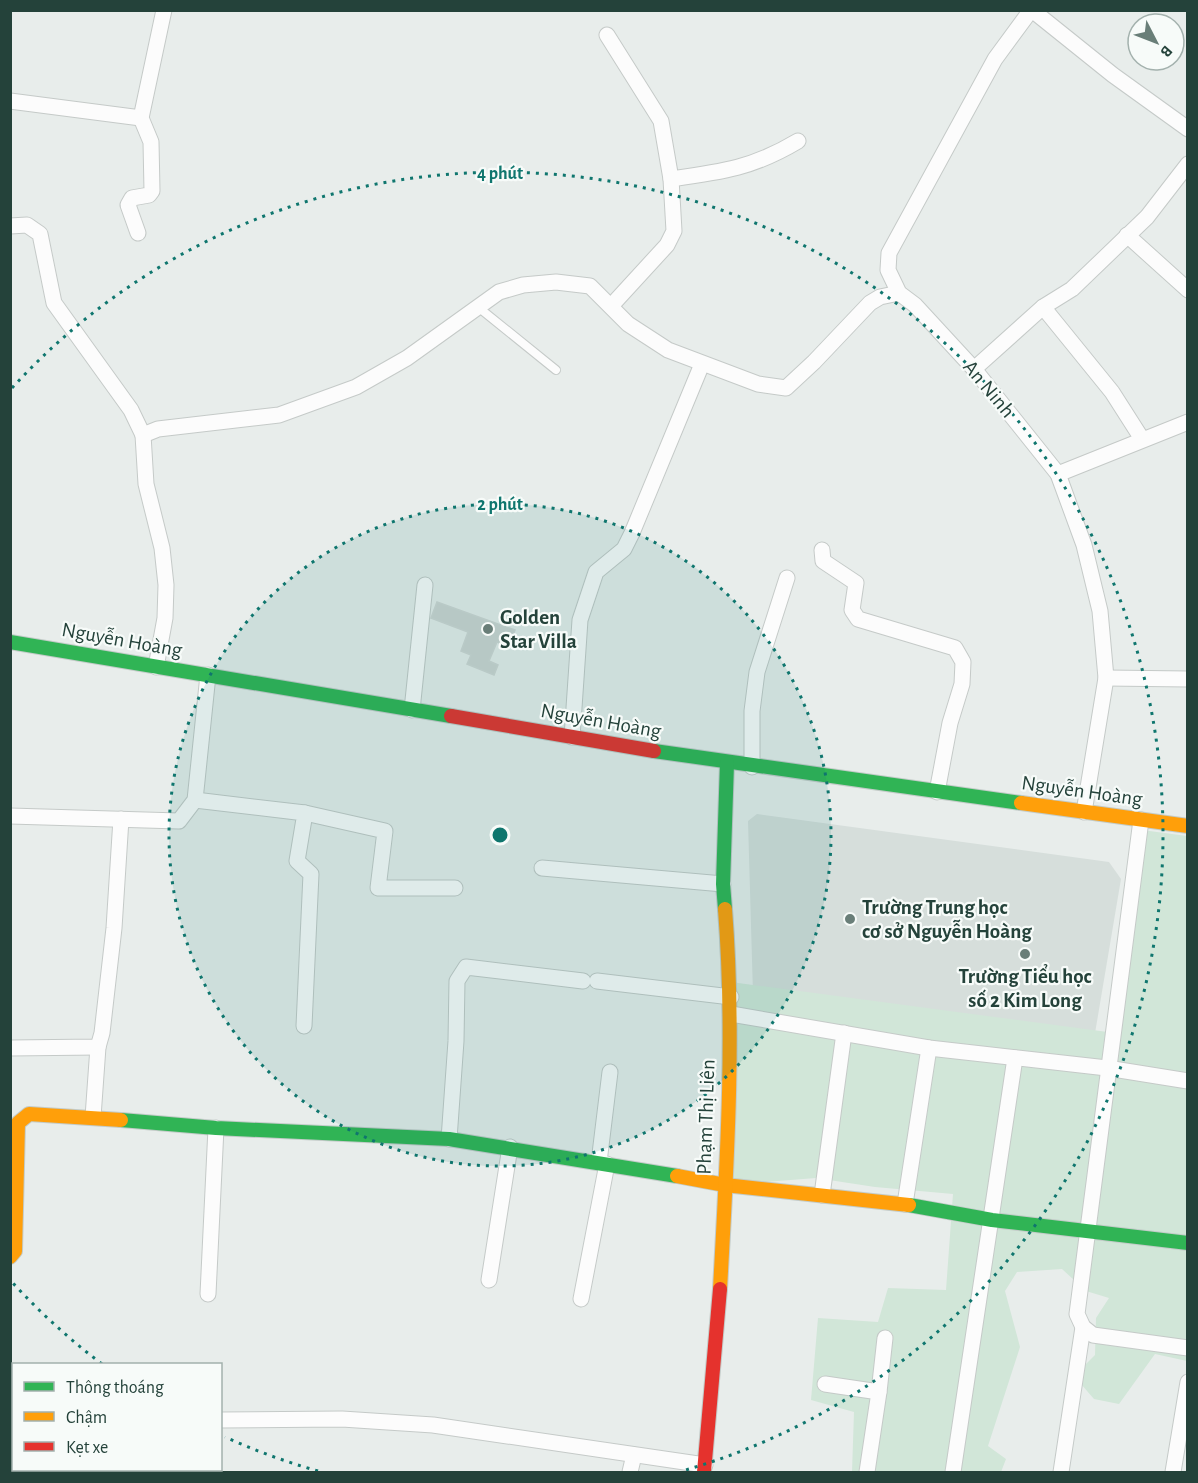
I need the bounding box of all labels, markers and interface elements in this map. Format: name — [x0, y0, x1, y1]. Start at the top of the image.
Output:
north arrow — [1126, 12, 1186, 72]
text: B — [1157, 43, 1175, 60]
text: 4 phút — [477, 165, 523, 183]
street label: An Ninh — [959, 356, 1019, 422]
text: 2 phút — [477, 496, 523, 514]
place label: Golden Star Villa — [500, 607, 577, 652]
street label: Nguyễn Hoàng — [60, 618, 185, 661]
marker: Golden Star Villa — [481, 622, 495, 636]
street label: Nguyễn Hoàng — [539, 699, 664, 742]
street label: Nguyễn Hoàng — [1020, 771, 1145, 810]
centre of rings — [490, 825, 510, 845]
place label: Trường Trung học cơ sở Nguyễn Hoàng — [862, 897, 1032, 942]
marker: Trường Trung học cơ sở Nguyễn Hoàng — [843, 912, 857, 926]
marker: Trường Tiểu học số 2 Kim Long — [1018, 947, 1032, 961]
place label: Trường Tiểu học số 2 Kim Long — [958, 963, 1092, 1011]
street label: Phạm Thị Liên — [693, 1059, 719, 1175]
legend — [12, 1363, 222, 1471]
text: Thông thoáng — [66, 1379, 164, 1397]
text: Chậm — [66, 1409, 107, 1427]
text: Kẹt xe — [66, 1439, 108, 1457]

